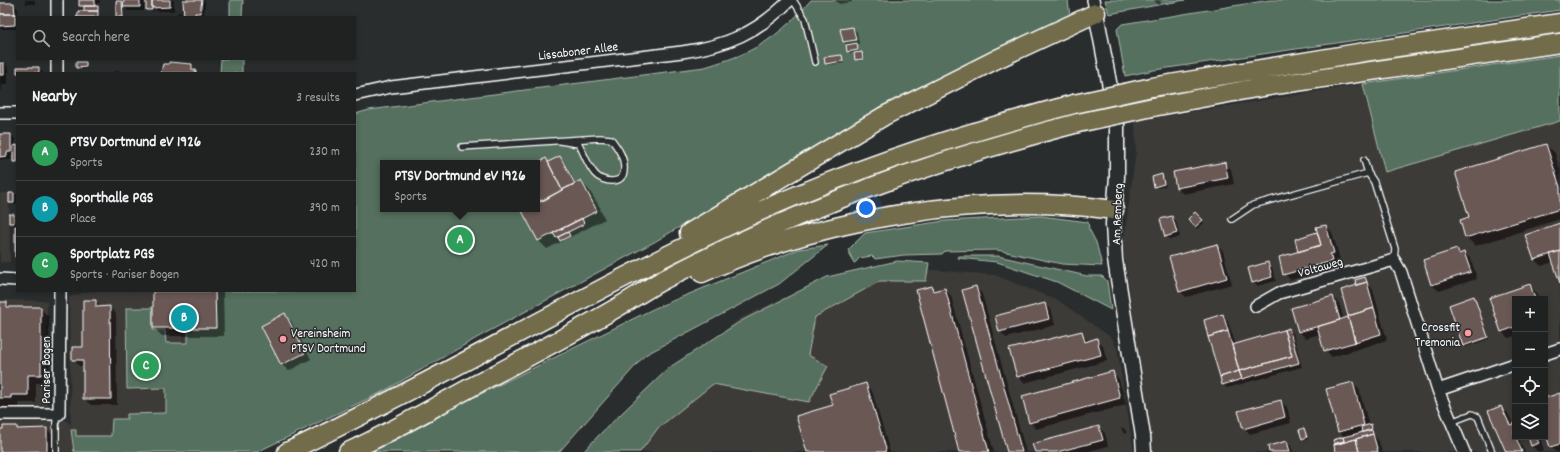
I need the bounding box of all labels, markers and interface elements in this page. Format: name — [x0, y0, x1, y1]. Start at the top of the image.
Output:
search box — [16, 16, 356, 60]
icon: search — [30, 27, 52, 49]
text: Search here — [62, 27, 130, 49]
street label: Lissaboner Allee — [537, 38, 620, 67]
text: Nearby — [32, 86, 76, 110]
text: 3 results — [296, 89, 340, 108]
text: PTSV Dortmund eV 1926 — [70, 132, 201, 154]
text: A — [41, 143, 49, 162]
text: 230 m — [310, 143, 340, 162]
text: Sports — [70, 154, 103, 173]
popup — [380, 160, 540, 212]
text: PTSV Dortmund eV 1926 — [394, 166, 526, 188]
street label: Am Remberg — [1108, 183, 1129, 245]
text: Sporthalle PGS — [70, 188, 153, 210]
text: Sports — [394, 188, 427, 207]
your location — [856, 198, 876, 218]
text: B — [42, 199, 48, 218]
text: 390 m — [309, 199, 340, 218]
text: Place — [70, 210, 96, 229]
pin: A — [447, 225, 473, 255]
text: Sportplatz PGS — [70, 244, 155, 266]
street label: Voltaweg — [1296, 253, 1346, 284]
text: C — [42, 255, 48, 274]
text: 420 m — [310, 255, 340, 274]
text: Sports · Pariser Bogen — [70, 266, 179, 285]
map controls — [1512, 296, 1548, 440]
button: + — [1512, 296, 1548, 332]
pin: B — [171, 303, 197, 333]
place label: Crossfit Tremonia — [1415, 319, 1461, 353]
place label: Vereinsheim PTSV Dortmund — [291, 325, 366, 359]
marker: Crossfit Tremonia — [1463, 328, 1473, 338]
button: − — [1512, 332, 1548, 368]
marker: Vereinsheim PTSV Dortmund — [278, 334, 288, 344]
street label: Pariser Bogen — [38, 336, 57, 404]
pin: C — [133, 351, 159, 381]
button: locate — [1512, 368, 1548, 404]
button: layers — [1512, 404, 1548, 440]

